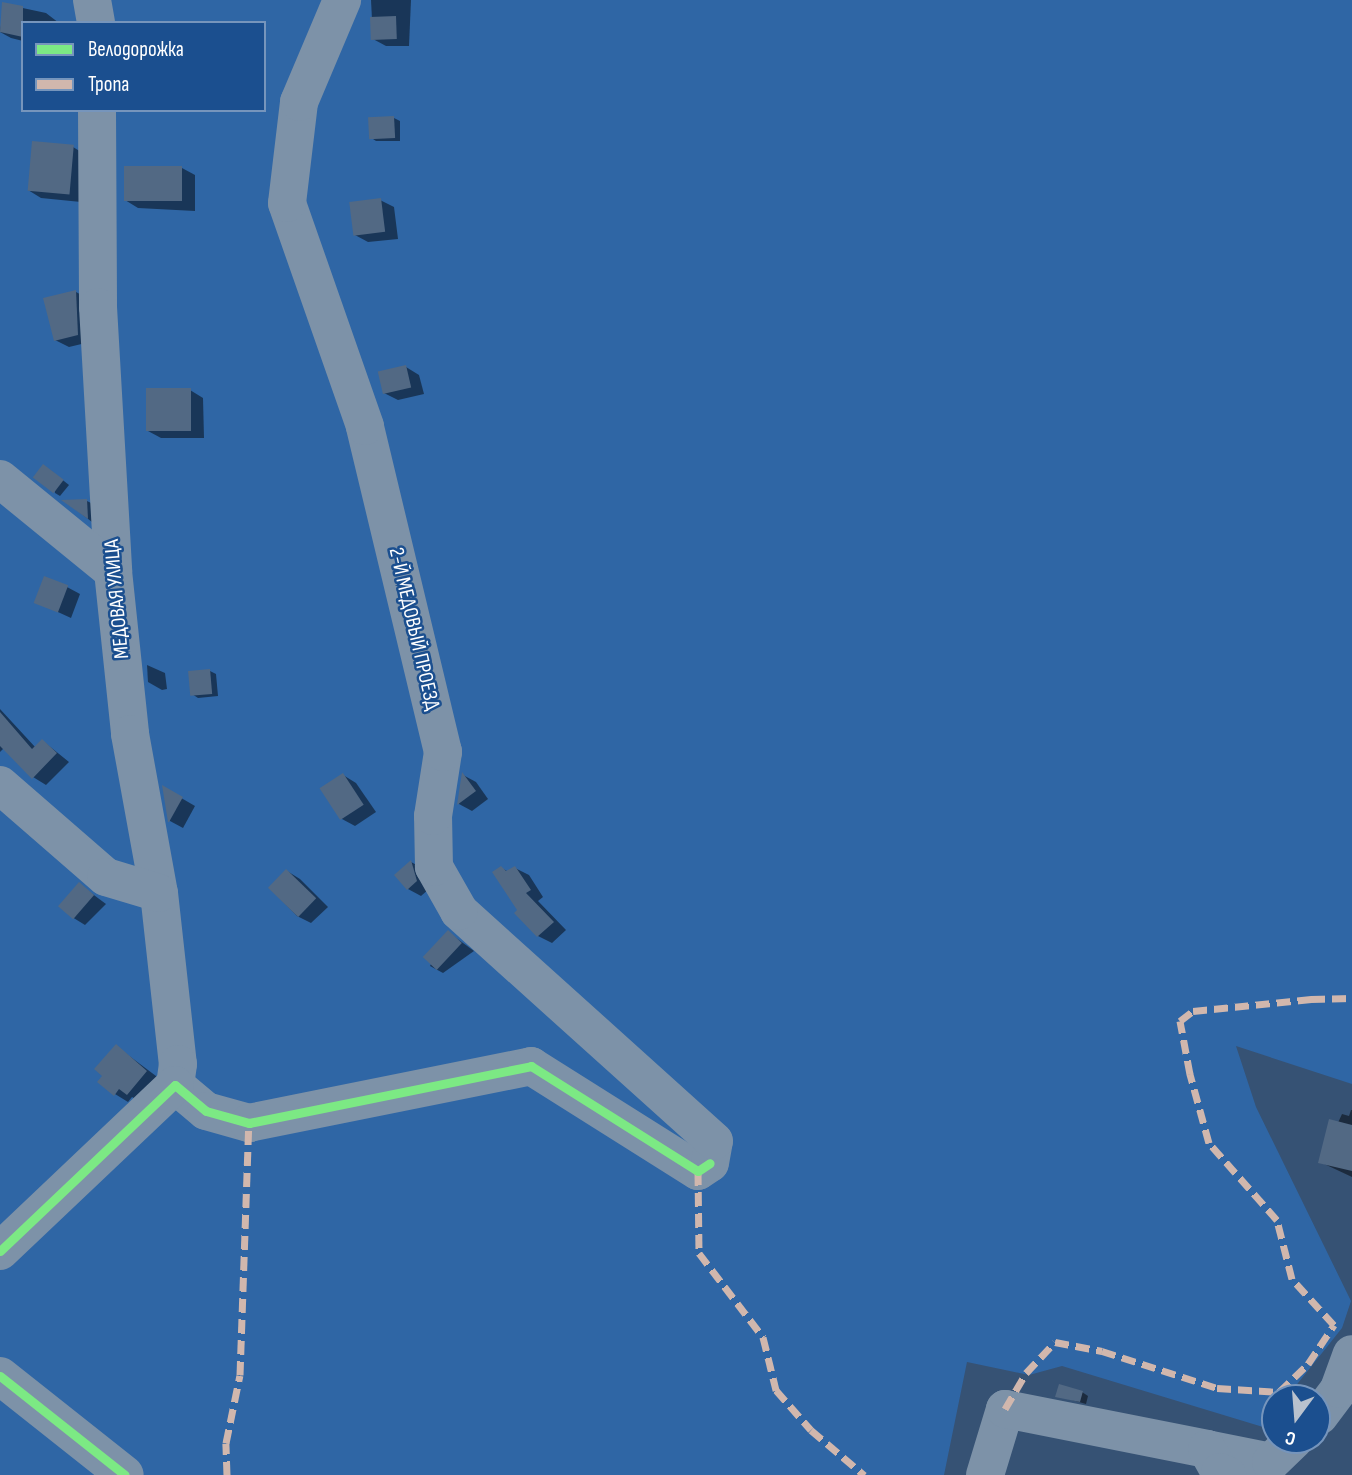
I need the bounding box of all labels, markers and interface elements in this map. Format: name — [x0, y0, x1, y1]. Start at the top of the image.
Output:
legend — [21, 21, 266, 112]
text: Велодорожка — [88, 37, 184, 62]
text: Тропа — [88, 72, 129, 97]
street label: МЕДОВАЯ УЛИЦА — [99, 538, 135, 660]
street label: 2-Й МЕДОВЫЙ ПРОЕЗД — [383, 545, 445, 713]
north arrow — [1261, 1384, 1331, 1454]
text: С — [1283, 1425, 1298, 1450]

